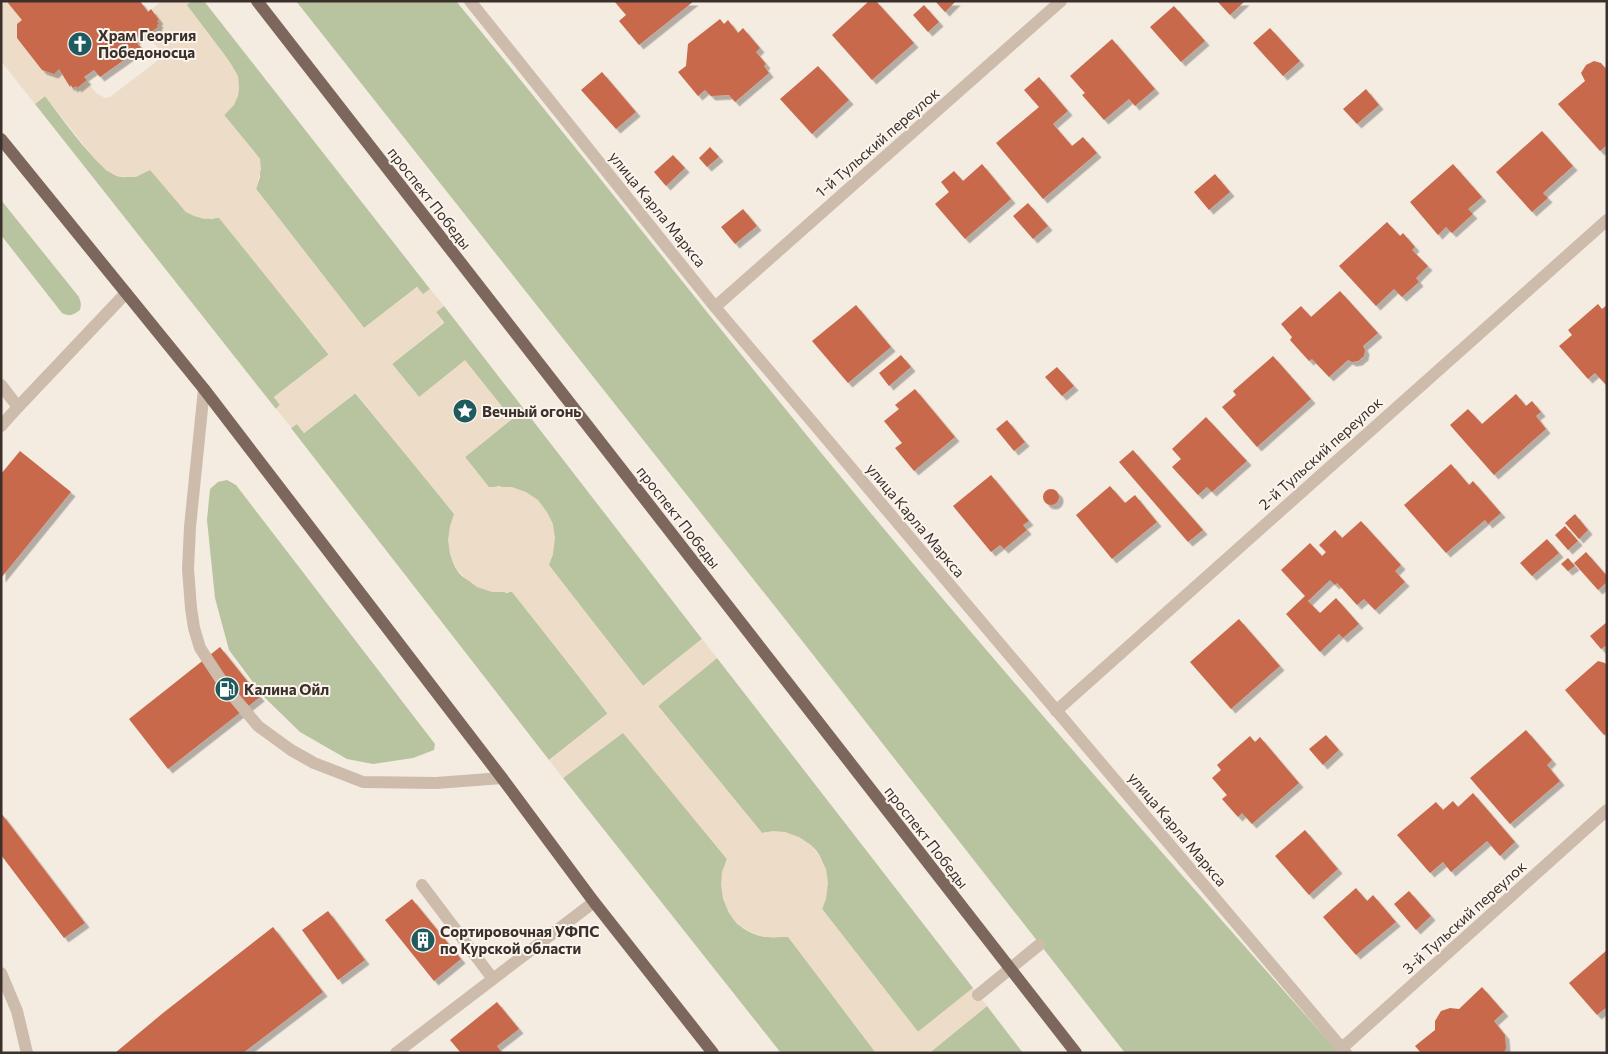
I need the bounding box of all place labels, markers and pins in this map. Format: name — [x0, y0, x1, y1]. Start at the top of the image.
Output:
place label: Храм Георгия Победоносца — [98, 26, 196, 61]
church icon: Храм Георгия Победоносца — [67, 31, 93, 57]
place icon: Вечный огонь — [452, 398, 478, 424]
place label: Вечный огонь — [482, 402, 581, 420]
fuel station icon: Калина Ойл — [214, 676, 240, 702]
place label: Калина Ойл — [244, 680, 329, 698]
place label: Сортировочная УФПС по Курской области — [440, 922, 599, 957]
building icon: Сортировочная УФПС по Курской области — [410, 927, 436, 953]

